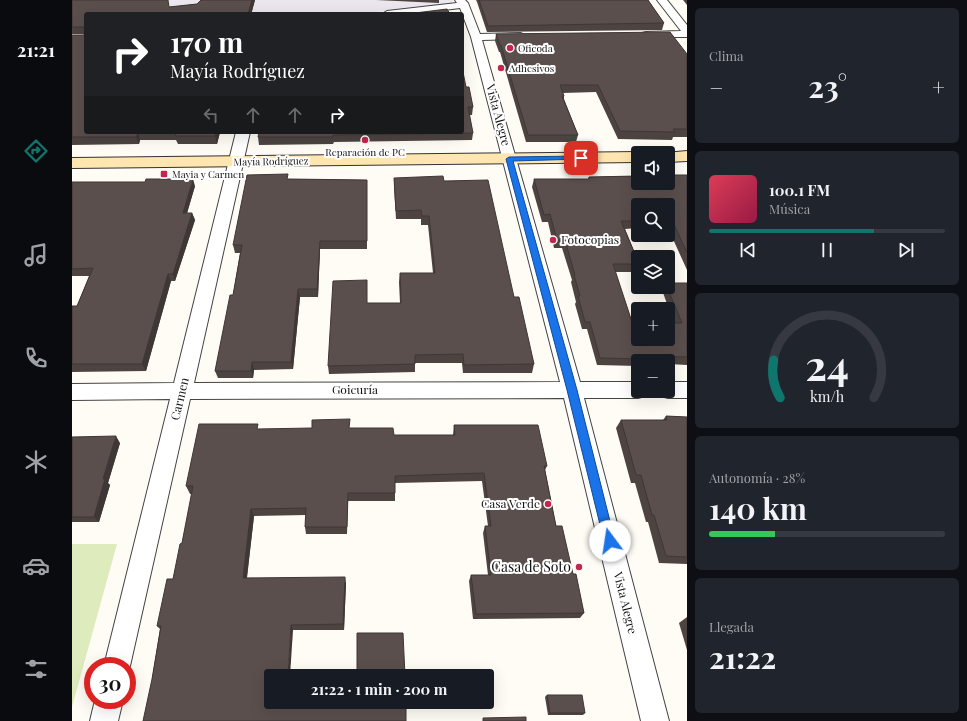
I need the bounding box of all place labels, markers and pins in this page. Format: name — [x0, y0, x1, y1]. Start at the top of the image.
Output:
place label: Oficoda — [518, 41, 553, 55]
marker: Oficoda — [505, 43, 515, 53]
place label: Adhesivos — [508, 61, 554, 75]
marker: Adhesivos — [496, 63, 506, 73]
marker: Reparación de PC — [360, 135, 370, 145]
pin — [564, 141, 598, 175]
place label: Reparación de PC — [325, 145, 405, 159]
place label: Mayia y Carmen — [172, 167, 244, 181]
marker: Mayia y Carmen — [159, 169, 169, 179]
place label: Fotocopias — [561, 231, 619, 247]
marker: Fotocopias — [548, 235, 558, 245]
place label: Casa Verde — [481, 495, 540, 511]
marker: Casa Verde — [543, 499, 553, 509]
place label: Casa de Soto — [491, 557, 571, 576]
marker: Casa de Soto — [574, 562, 584, 572]

